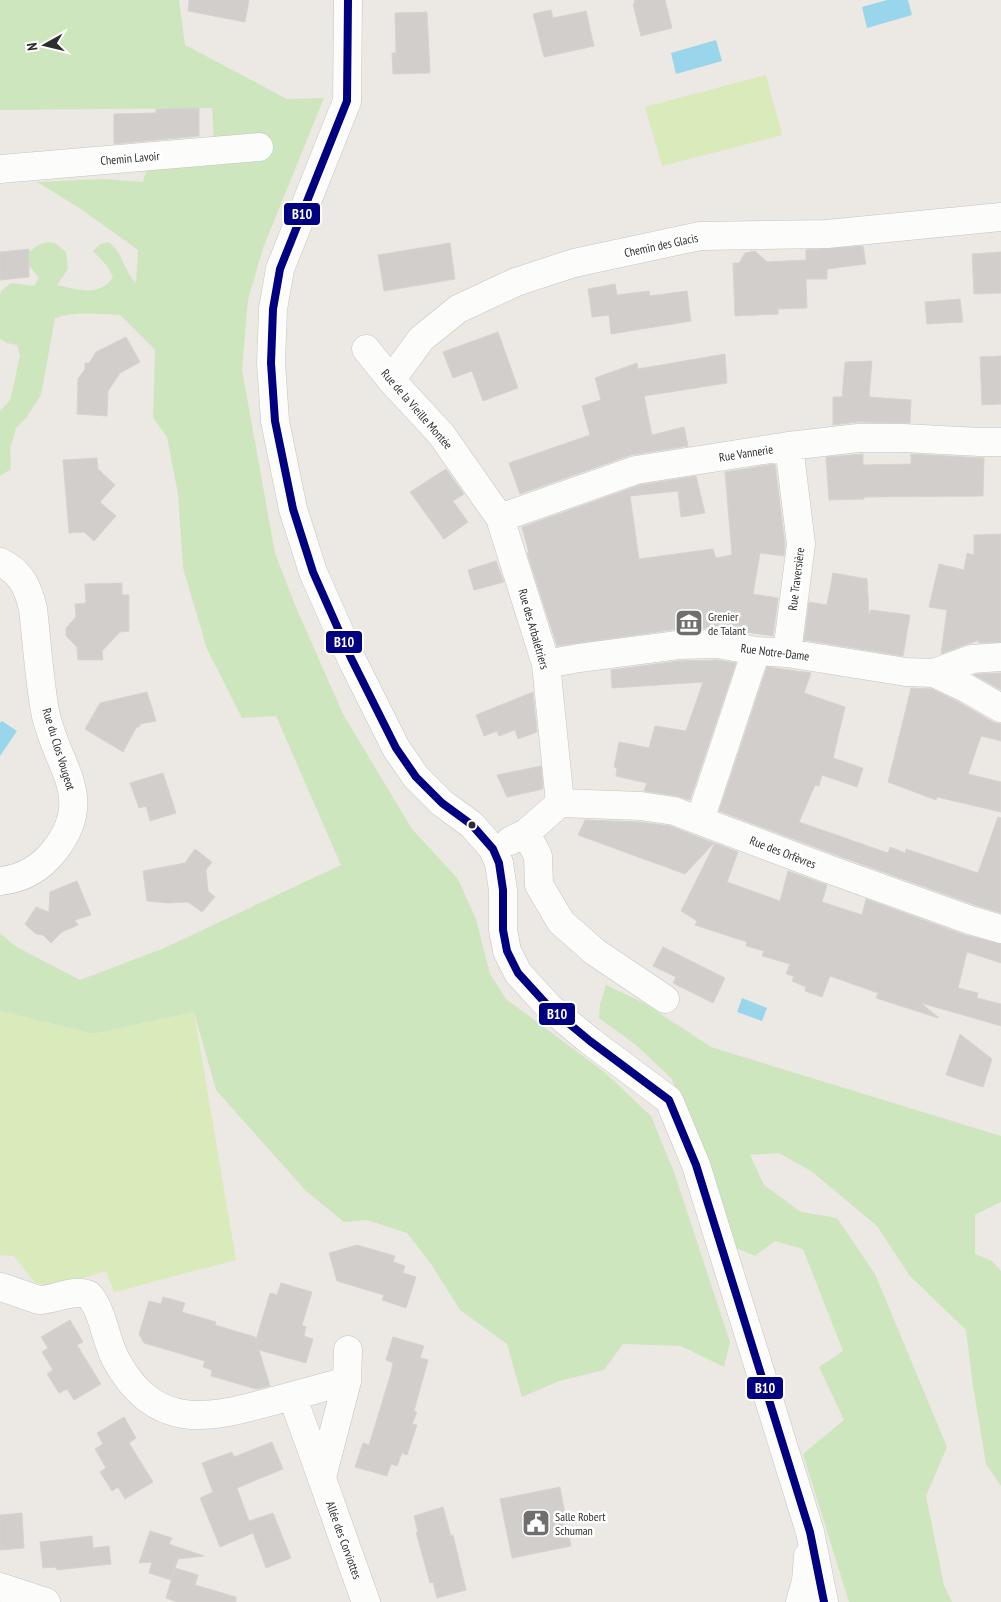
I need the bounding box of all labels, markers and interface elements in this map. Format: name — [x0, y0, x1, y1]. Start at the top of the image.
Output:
north arrow — [20, 20, 70, 70]
text: N — [23, 42, 42, 52]
street label: Chemin Lavoir — [100, 148, 161, 168]
line badge: B10 — [283, 202, 321, 226]
text: B10 — [292, 205, 312, 223]
street label: Chemin des Glacis — [623, 230, 699, 260]
street label: Rue de la Vieille Montée — [378, 366, 456, 452]
street label: Rue Vannerie — [718, 441, 774, 465]
street label: Rue Traversière — [785, 547, 807, 611]
street label: Rue des Arbalétriers — [515, 587, 553, 671]
museum icon: Grenier de Talant — [674, 608, 704, 638]
place label: Grenier de Talant — [708, 609, 746, 638]
line badge: B10 — [325, 630, 363, 654]
text: B10 — [334, 633, 354, 651]
street label: Rue Notre-Dame — [740, 640, 810, 664]
street label: Rue du Clos Vougeot — [39, 706, 79, 793]
unlabelled marker — [467, 820, 477, 830]
street label: Rue des Orfèvres — [748, 832, 818, 872]
line badge: B10 — [538, 1002, 576, 1026]
text: B10 — [547, 1005, 567, 1023]
line badge: B10 — [746, 1376, 784, 1400]
text: B10 — [755, 1379, 775, 1397]
street label: Allée des Corviottes — [323, 1499, 365, 1581]
public building icon: Salle Robert Schuman — [521, 1508, 551, 1538]
place label: Salle Robert Schuman — [555, 1509, 606, 1538]

